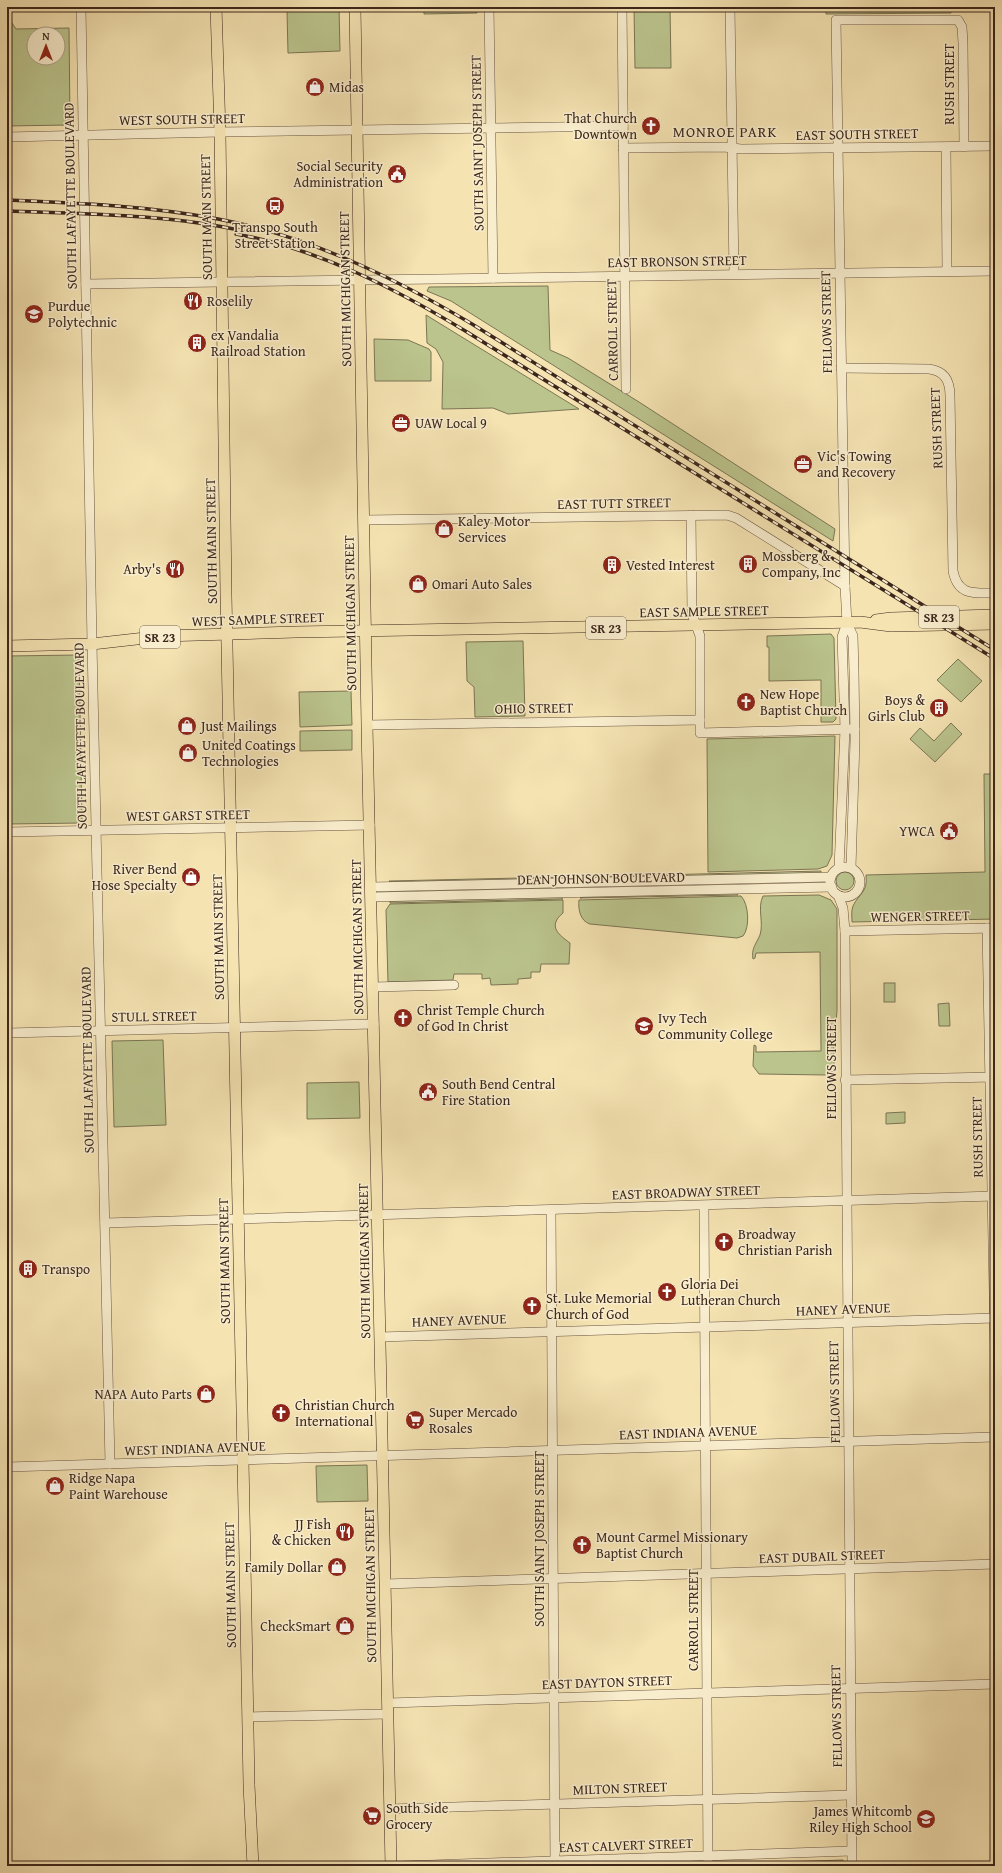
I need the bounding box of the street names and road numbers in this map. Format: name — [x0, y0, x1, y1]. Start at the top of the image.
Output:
street label: RUSH STREET — [939, 43, 959, 125]
street label: SOUTH SAINT JOSEPH STREET — [465, 55, 489, 231]
street label: SOUTH LAFAYETTE BOULEVARD — [58, 102, 82, 290]
street label: WEST SOUTH STREET — [119, 108, 245, 130]
street label: EAST SOUTH STREET — [795, 123, 919, 145]
street label: SOUTH MAIN STREET — [195, 154, 217, 280]
street label: SOUTH MICHIGAN STREET — [334, 211, 356, 367]
street label: EAST BRONSON STREET — [607, 250, 747, 272]
street label: FELLOWS STREET — [815, 270, 837, 373]
street label: CARROLL STREET — [601, 279, 623, 381]
street label: RUSH STREET — [925, 387, 947, 469]
street label: SOUTH MAIN STREET — [200, 478, 222, 604]
street label: EAST TUTT STREET — [557, 492, 671, 514]
street label: SOUTH MICHIGAN STREET — [339, 535, 361, 691]
street label: EAST SAMPLE STREET — [639, 600, 769, 622]
road number: SR 23 — [919, 606, 959, 628]
street label: WEST SAMPLE STREET — [191, 607, 325, 631]
road number: SR 23 — [586, 617, 626, 639]
road number: SR 23 — [140, 626, 180, 648]
street label: SOUTH LAFAYETTE BOULEVARD — [68, 642, 92, 830]
street label: OHIO STREET — [495, 697, 574, 719]
street label: WEST GARST STREET — [126, 804, 250, 826]
street label: SOUTH MICHIGAN STREET — [346, 859, 368, 1015]
street label: DEAN JOHNSON BOULEVARD — [517, 867, 685, 889]
street label: SOUTH MAIN STREET — [207, 874, 229, 1000]
street label: WENGER STREET — [870, 905, 970, 927]
street label: SOUTH LAFAYETTE BOULEVARD — [75, 966, 99, 1154]
street label: STULL STREET — [111, 1005, 197, 1027]
street label: FELLOWS STREET — [821, 1017, 841, 1119]
street label: RUSH STREET — [966, 1096, 988, 1178]
street label: EAST BROADWAY STREET — [611, 1179, 761, 1205]
street label: SOUTH MICHIGAN STREET — [353, 1183, 375, 1339]
street label: SOUTH MAIN STREET — [213, 1198, 235, 1324]
street label: HANEY AVENUE — [795, 1297, 891, 1321]
street label: HANEY AVENUE — [411, 1308, 507, 1332]
street label: FELLOWS STREET — [823, 1340, 845, 1443]
street label: EAST INDIANA AVENUE — [619, 1420, 757, 1444]
street label: WEST INDIANA AVENUE — [124, 1436, 266, 1460]
street label: SOUTH SAINT JOSEPH STREET — [529, 1451, 549, 1627]
street label: SOUTH MICHIGAN STREET — [359, 1507, 381, 1663]
street label: SOUTH MAIN STREET — [219, 1522, 241, 1648]
street label: EAST DUBAIL STREET — [758, 1544, 886, 1568]
street label: CARROLL STREET — [683, 1569, 703, 1671]
street label: FELLOWS STREET — [825, 1664, 847, 1767]
street label: EAST DAYTON STREET — [541, 1670, 673, 1694]
street label: MILTON STREET — [572, 1776, 668, 1800]
street label: EAST CALVERT STREET — [559, 1833, 694, 1857]

